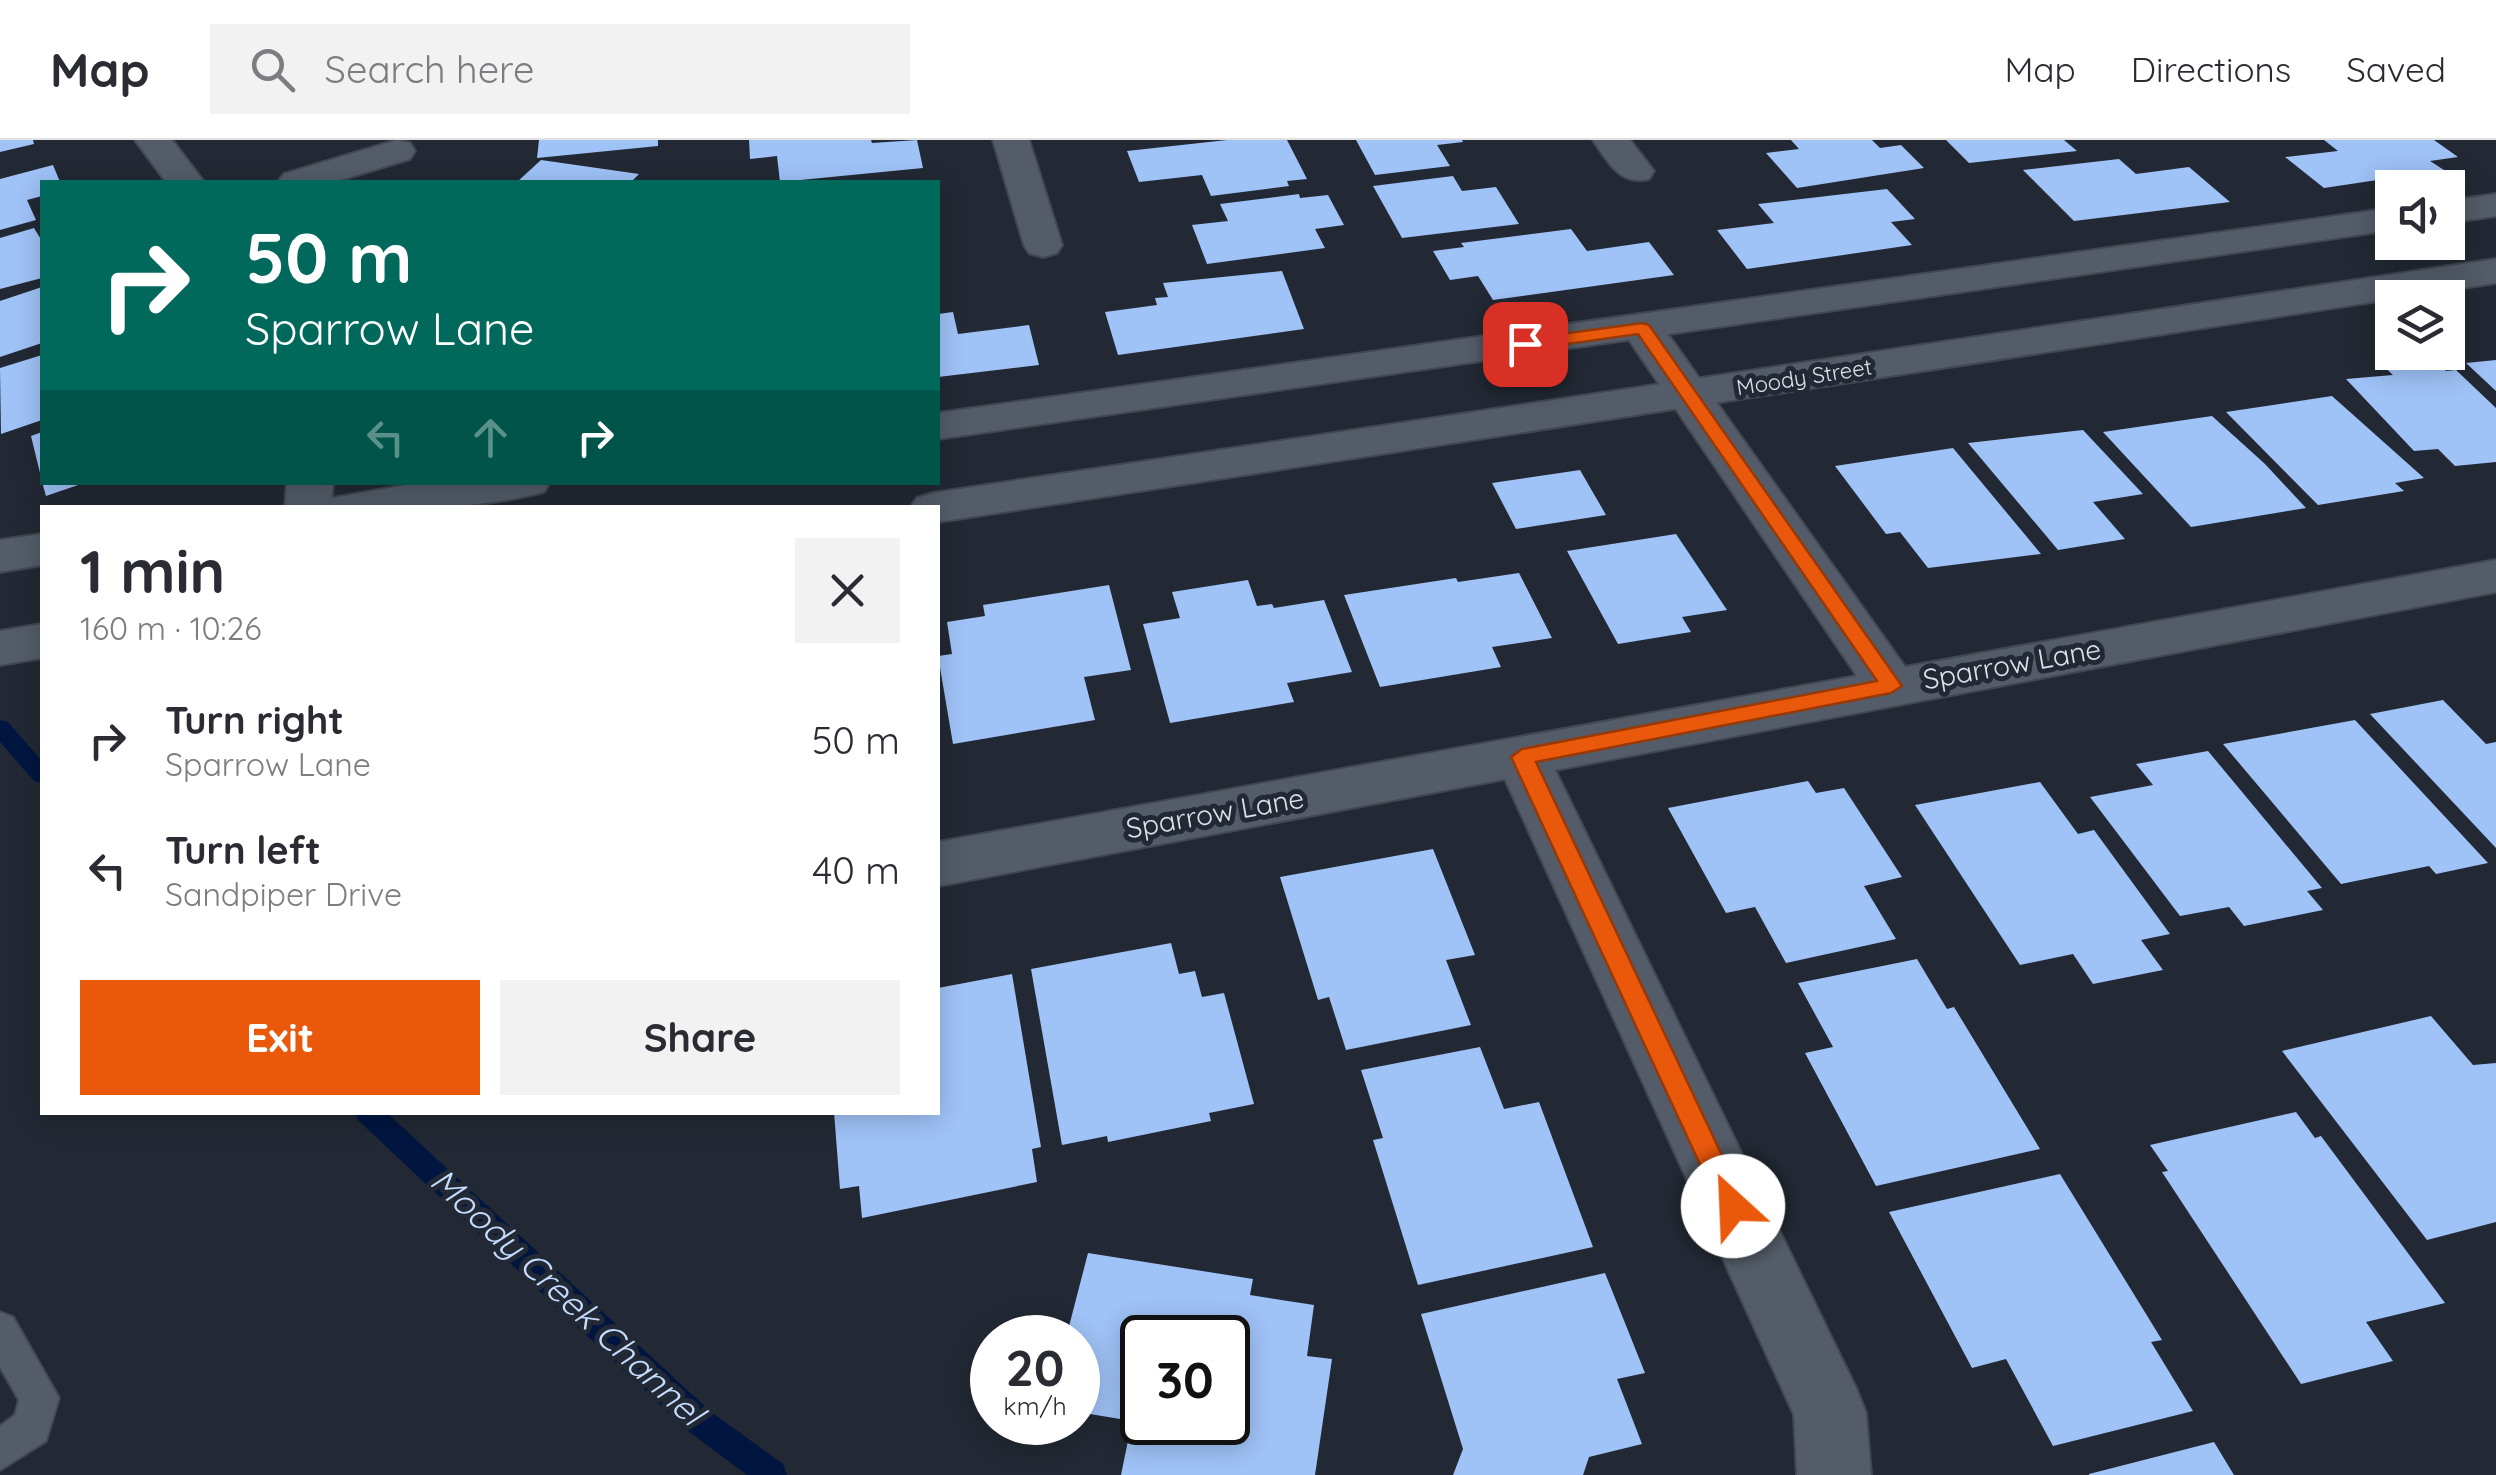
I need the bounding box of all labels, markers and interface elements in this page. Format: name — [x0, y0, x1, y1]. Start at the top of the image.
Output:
search box — [210, 24, 910, 114]
text: Map — [50, 39, 150, 99]
icon: search — [245, 42, 300, 97]
text: Search here — [325, 45, 534, 93]
text: Map — [2004, 47, 2076, 91]
text: Directions — [2131, 47, 2291, 91]
text: Saved — [2346, 47, 2446, 91]
map controls — [2375, 170, 2465, 370]
button: sound — [2375, 170, 2465, 260]
text: 50 m — [245, 213, 412, 301]
icon: right — [80, 220, 210, 350]
button: layers — [2375, 280, 2465, 370]
text: Sparrow Lane — [245, 300, 534, 356]
pin — [1483, 302, 1568, 387]
icon: arrive — [1498, 317, 1553, 372]
street label: Moody Street — [1734, 352, 1874, 402]
icon: left — [358, 410, 413, 465]
icon: ahead — [463, 410, 518, 465]
icon: right — [568, 410, 623, 465]
text: 1 min — [80, 533, 225, 608]
button: close — [795, 538, 900, 643]
text: 160 m · 10:26 — [80, 608, 262, 648]
street label: Sparrow Lane — [1920, 631, 2104, 696]
text: Turn right — [165, 696, 344, 744]
icon: right — [80, 713, 135, 768]
text: 50 m — [812, 716, 900, 764]
text: Sparrow Lane — [165, 744, 371, 784]
street label: Sparrow Lane — [1123, 780, 1307, 845]
text: Turn left — [165, 826, 321, 874]
icon: left — [80, 843, 135, 898]
text: 40 m — [812, 846, 900, 894]
text: Sandpiper Drive — [165, 874, 402, 914]
button: Exit — [80, 980, 480, 1095]
button: Share — [500, 980, 900, 1095]
position arrow — [1681, 1154, 1785, 1258]
water label: Moody Creek Channel — [422, 1158, 716, 1437]
speed limit sign: 30 — [1120, 1315, 1250, 1445]
text: 20 — [1005, 1336, 1065, 1399]
text: km/h — [1003, 1390, 1067, 1421]

